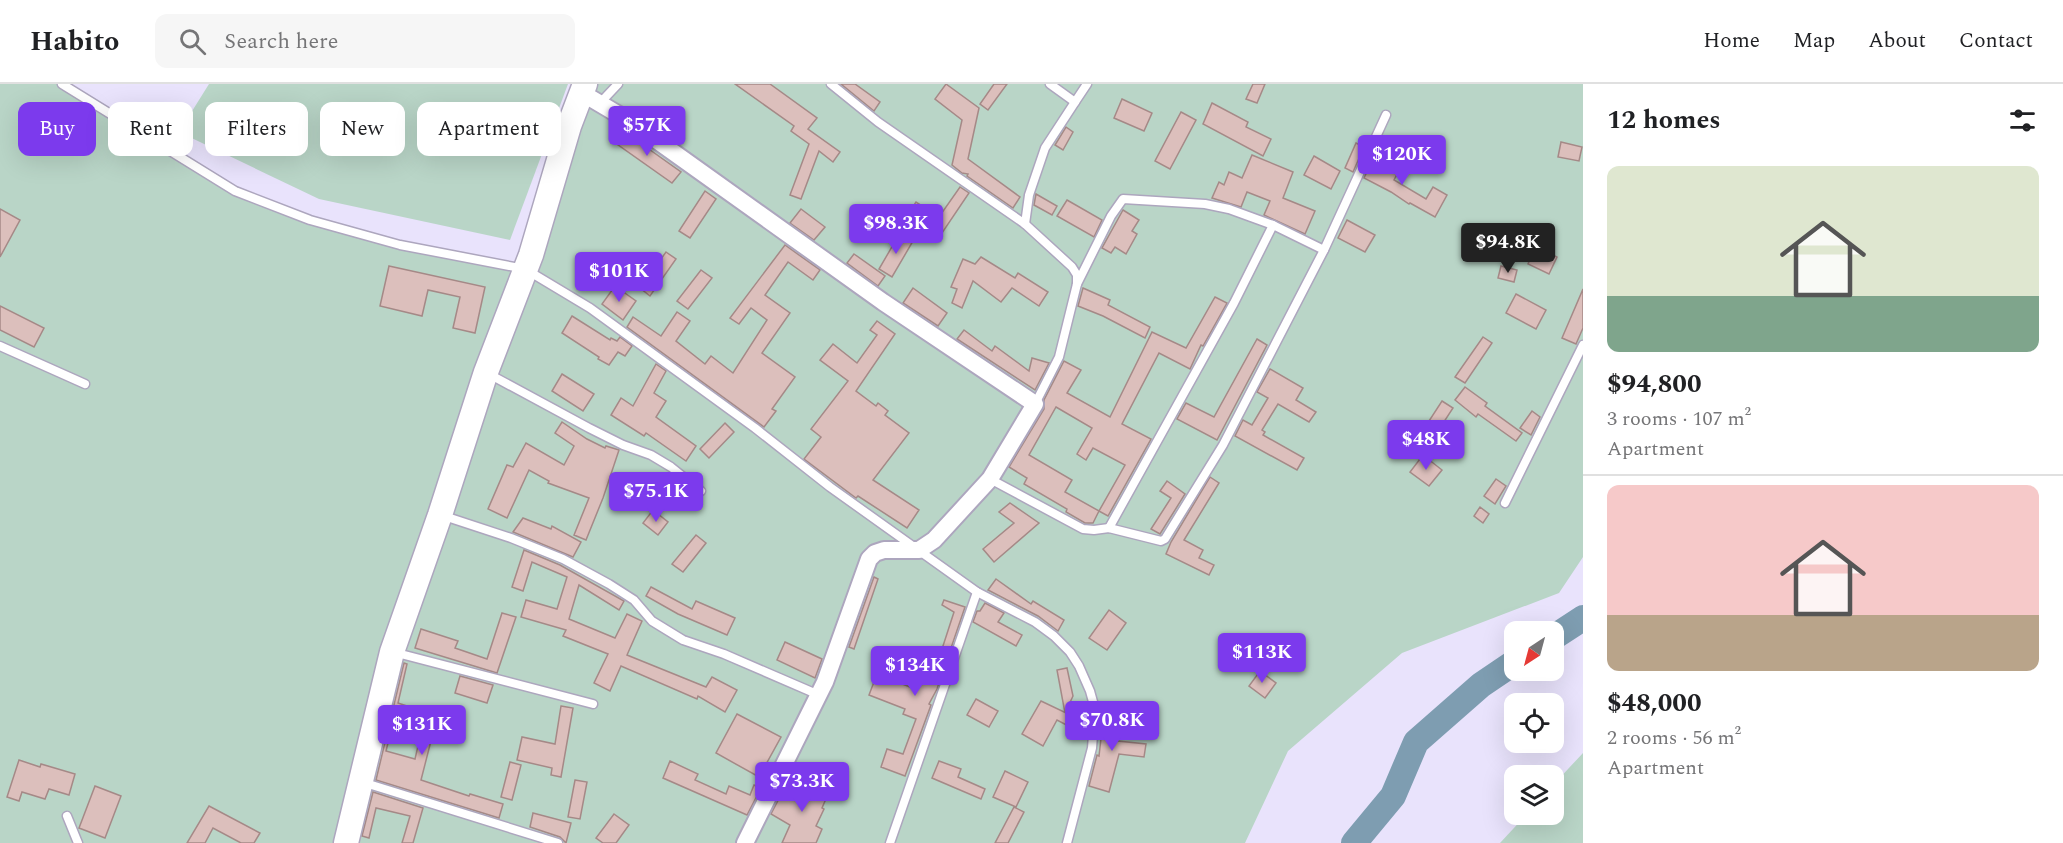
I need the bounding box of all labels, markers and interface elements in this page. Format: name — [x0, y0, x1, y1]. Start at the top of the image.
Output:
search box — [155, 14, 575, 68]
text: Habito — [30, 20, 119, 63]
icon: search — [176, 25, 209, 58]
text: Search here — [224, 25, 338, 58]
text: Home — [1703, 25, 1760, 57]
text: Map — [1793, 25, 1835, 57]
text: About — [1868, 25, 1926, 57]
text: Contact — [1959, 25, 2033, 57]
text: 12 homes — [1607, 100, 1721, 140]
chip: Buy — [18, 102, 96, 156]
chip: Rent — [108, 102, 193, 156]
chip: Filters — [205, 102, 308, 156]
chip: New — [320, 102, 405, 156]
chip: Apartment — [417, 102, 561, 156]
icon: filters — [2006, 104, 2039, 137]
pin: $57K — [611, 106, 683, 157]
text: $57K — [622, 110, 672, 140]
pin: $120K — [1360, 135, 1444, 186]
text: $120K — [1372, 139, 1432, 169]
pin: $98.3K — [847, 204, 945, 255]
icon: home — [1769, 205, 1877, 313]
text: $98.3K — [863, 208, 929, 238]
pin: $94.8K — [1459, 223, 1557, 274]
text: $94.8K — [1475, 227, 1541, 257]
pin: $101K — [577, 252, 661, 303]
text: $101K — [589, 256, 649, 286]
text: $94,800 — [1607, 364, 1701, 404]
text: 3 rooms · 107 m² — [1607, 404, 1751, 434]
pin: $48K — [1390, 420, 1462, 471]
text: $48K — [1401, 424, 1451, 454]
text: Apartment — [1607, 434, 1704, 464]
pin: $75.1K — [607, 472, 705, 523]
text: $75.1K — [623, 476, 689, 506]
icon: home — [1769, 524, 1877, 632]
north arrow — [1504, 621, 1564, 681]
map controls — [1504, 621, 1564, 825]
pin: $113K — [1220, 633, 1304, 684]
text: $113K — [1232, 637, 1292, 667]
pin: $134K — [873, 646, 957, 697]
text: $134K — [885, 650, 945, 680]
text: $48,000 — [1607, 683, 1701, 723]
button: locate — [1504, 693, 1564, 753]
pin: $70.8K — [1063, 701, 1161, 752]
pin: $131K — [380, 705, 464, 756]
text: $70.8K — [1079, 705, 1145, 735]
text: $131K — [392, 709, 452, 739]
text: 2 rooms · 56 m² — [1607, 723, 1741, 753]
text: Apartment — [1607, 753, 1704, 783]
pin: $73.3K — [753, 762, 851, 813]
button: layers — [1504, 765, 1564, 825]
text: $73.3K — [769, 766, 835, 796]

